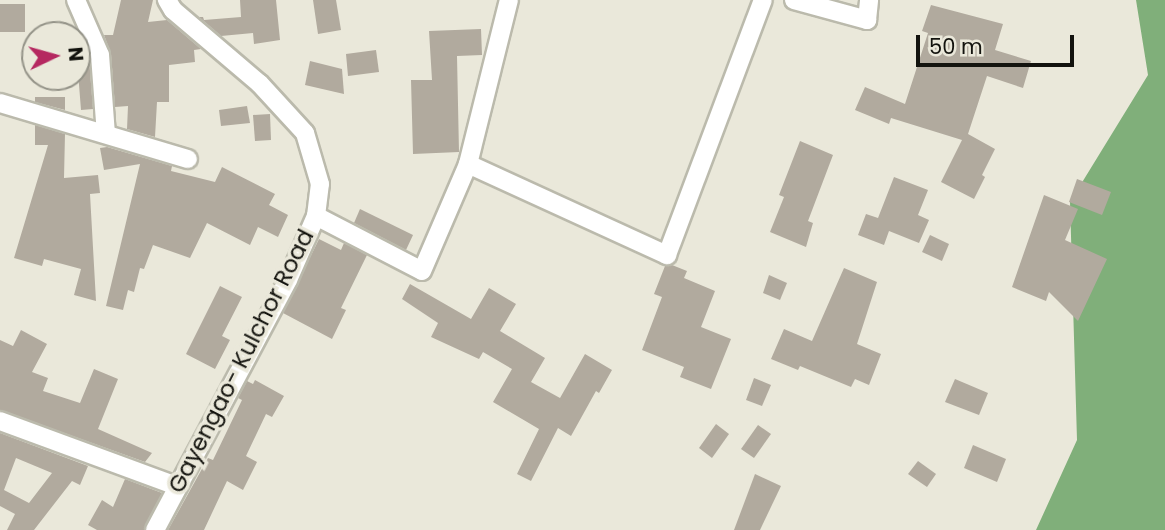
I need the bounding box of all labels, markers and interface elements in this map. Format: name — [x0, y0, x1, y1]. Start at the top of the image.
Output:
north arrow — [21, 21, 91, 91]
scale bar — [920, 21, 1078, 65]
text: 50 m — [929, 32, 983, 61]
text: N — [61, 46, 89, 63]
street label: Gayengao- Kulchor Road — [162, 225, 320, 497]

